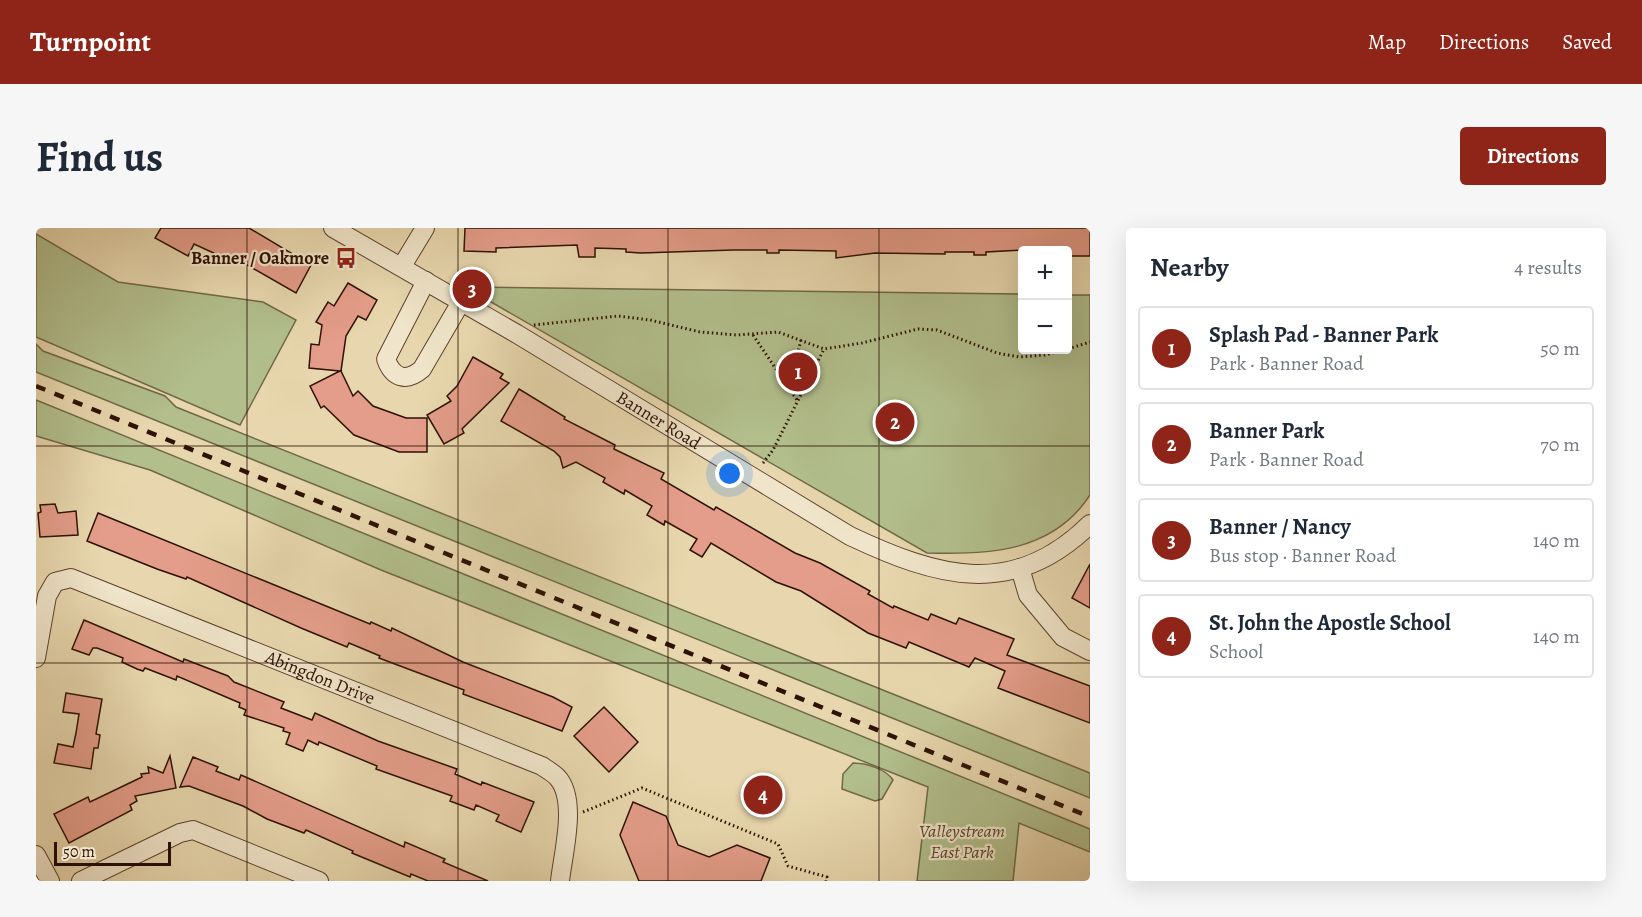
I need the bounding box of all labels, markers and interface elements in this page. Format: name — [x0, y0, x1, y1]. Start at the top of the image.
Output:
text: Turnpoint — [30, 23, 151, 61]
text: Map — [1368, 28, 1406, 56]
text: Directions — [1439, 28, 1529, 56]
text: Saved — [1562, 28, 1612, 56]
button: Directions — [1460, 127, 1606, 185]
text: Find us — [36, 128, 163, 185]
place label: Banner / Oakmore — [191, 246, 329, 270]
bus stop icon: Banner / Oakmore — [334, 246, 358, 270]
map controls — [1018, 246, 1072, 354]
button: + — [1018, 246, 1072, 300]
text: Nearby — [1150, 250, 1229, 285]
text: 4 results — [1514, 254, 1582, 281]
pin: 3 — [452, 266, 492, 312]
button: − — [1018, 300, 1072, 354]
text: Splash Pad - Banner Park — [1209, 320, 1438, 350]
text: 1 — [1168, 335, 1175, 362]
text: 50 m — [1540, 335, 1580, 362]
pin: 1 — [778, 350, 818, 394]
text: Park · Banner Road — [1209, 350, 1364, 377]
street label: Banner Road — [612, 385, 706, 455]
pin: 2 — [876, 400, 914, 444]
text: Banner Park — [1209, 416, 1324, 446]
text: 2 — [1167, 431, 1176, 458]
text: 70 m — [1540, 431, 1580, 458]
text: Park · Banner Road — [1209, 446, 1364, 473]
your location — [715, 459, 744, 488]
text: Banner / Nancy — [1209, 512, 1351, 542]
text: 3 — [1167, 527, 1176, 554]
text: 140 m — [1533, 527, 1580, 554]
text: Bus stop · Banner Road — [1209, 542, 1396, 569]
text: St. John the Apostle School — [1209, 608, 1451, 638]
text: 4 — [1167, 623, 1176, 650]
text: 140 m — [1533, 623, 1580, 650]
text: School — [1209, 638, 1263, 665]
street label: Abingdon Drive — [261, 645, 379, 710]
pin: 4 — [744, 772, 782, 818]
park label: Valleystream East Park — [919, 819, 1005, 864]
scale bar — [54, 839, 171, 866]
text: 50 m — [63, 841, 95, 863]

